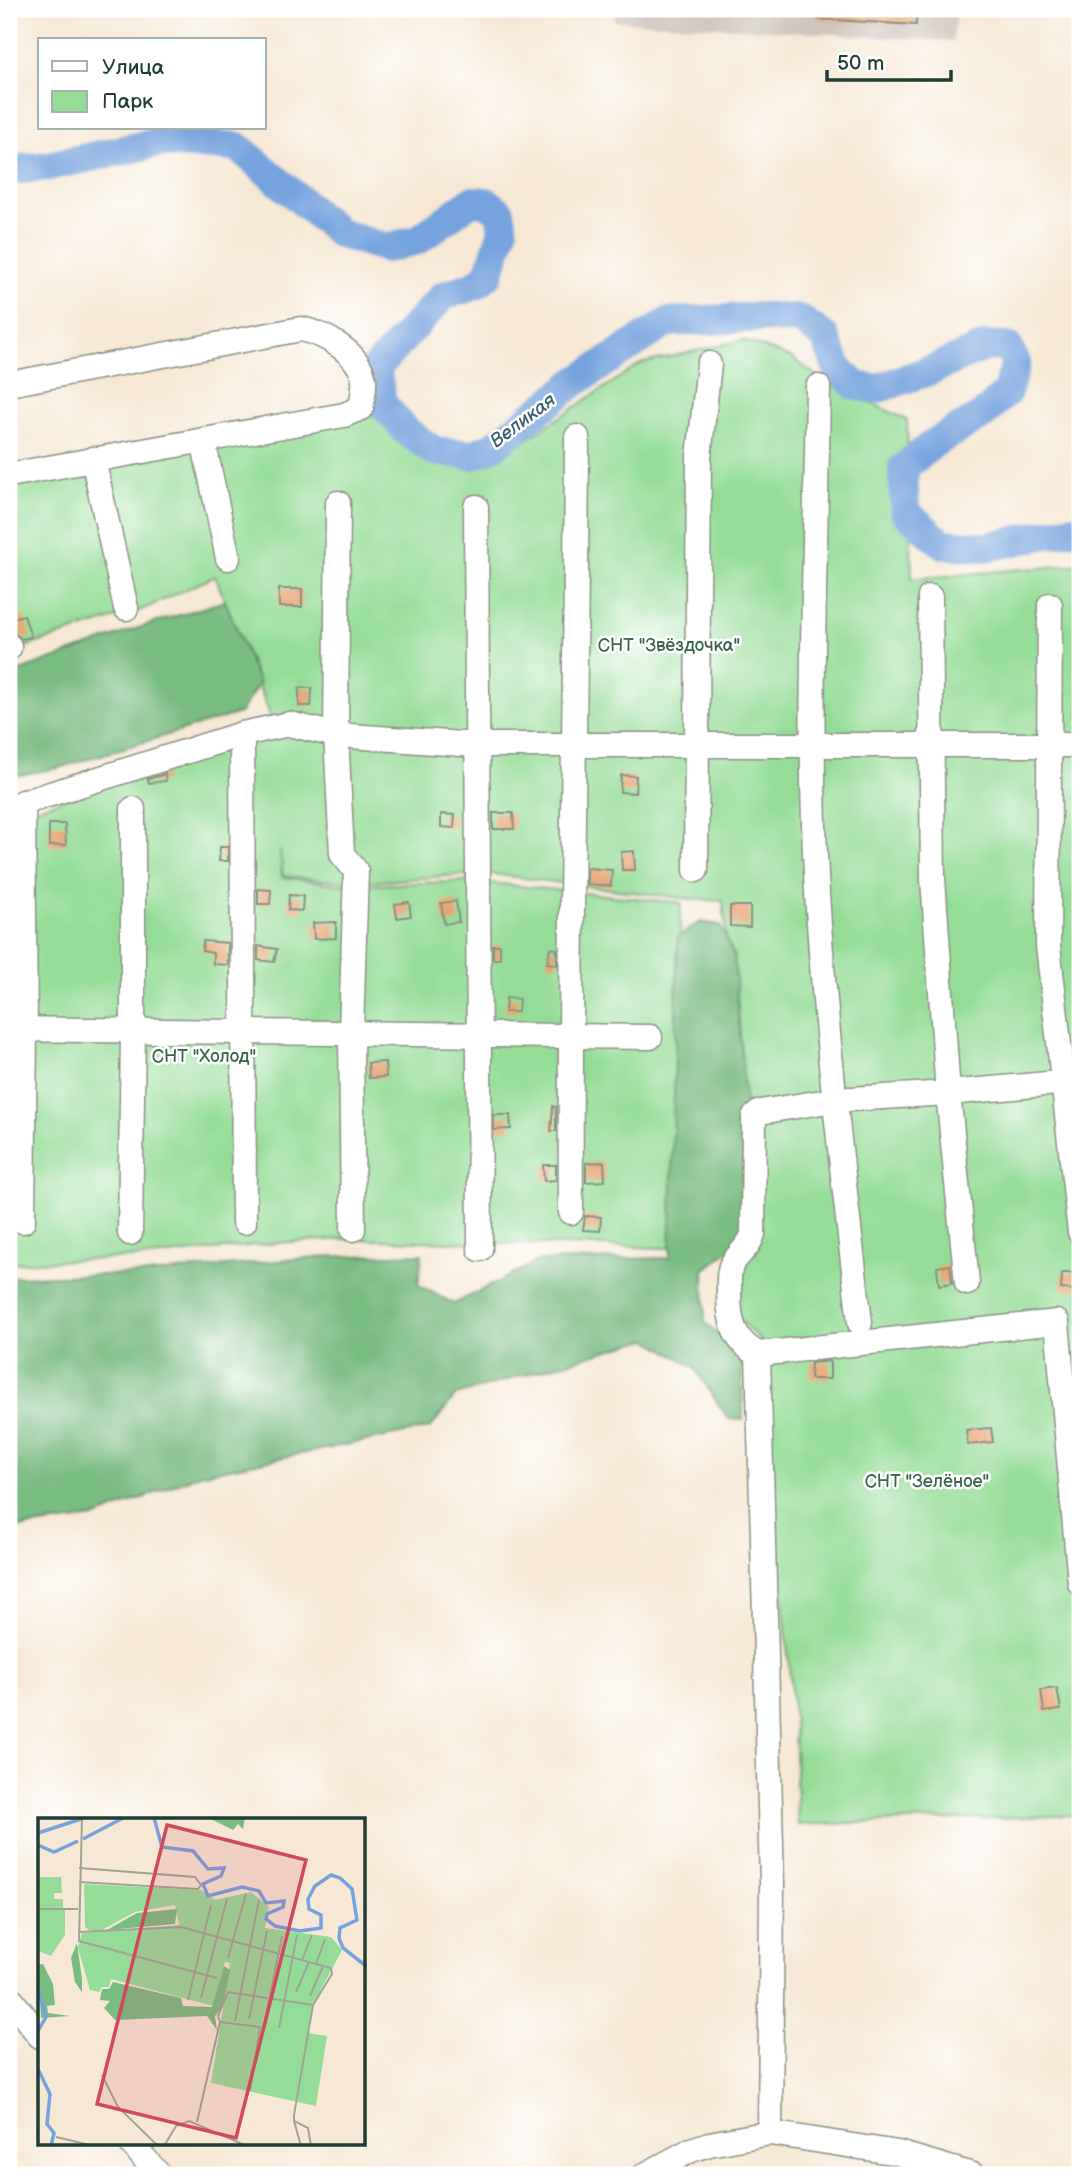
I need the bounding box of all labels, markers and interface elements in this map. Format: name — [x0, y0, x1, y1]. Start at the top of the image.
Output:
legend — [38, 38, 266, 130]
scale bar — [827, 38, 951, 82]
text: 50 m — [837, 51, 884, 76]
text: Улица — [102, 55, 165, 80]
text: Парк — [102, 89, 153, 114]
water label: Великая — [486, 389, 561, 453]
park label: СНТ "Звёздочка" — [598, 635, 740, 656]
park label: СНТ "Холод" — [152, 1046, 256, 1067]
park label: СНТ "Зелёное" — [865, 1471, 989, 1492]
inset map — [38, 1818, 366, 2146]

